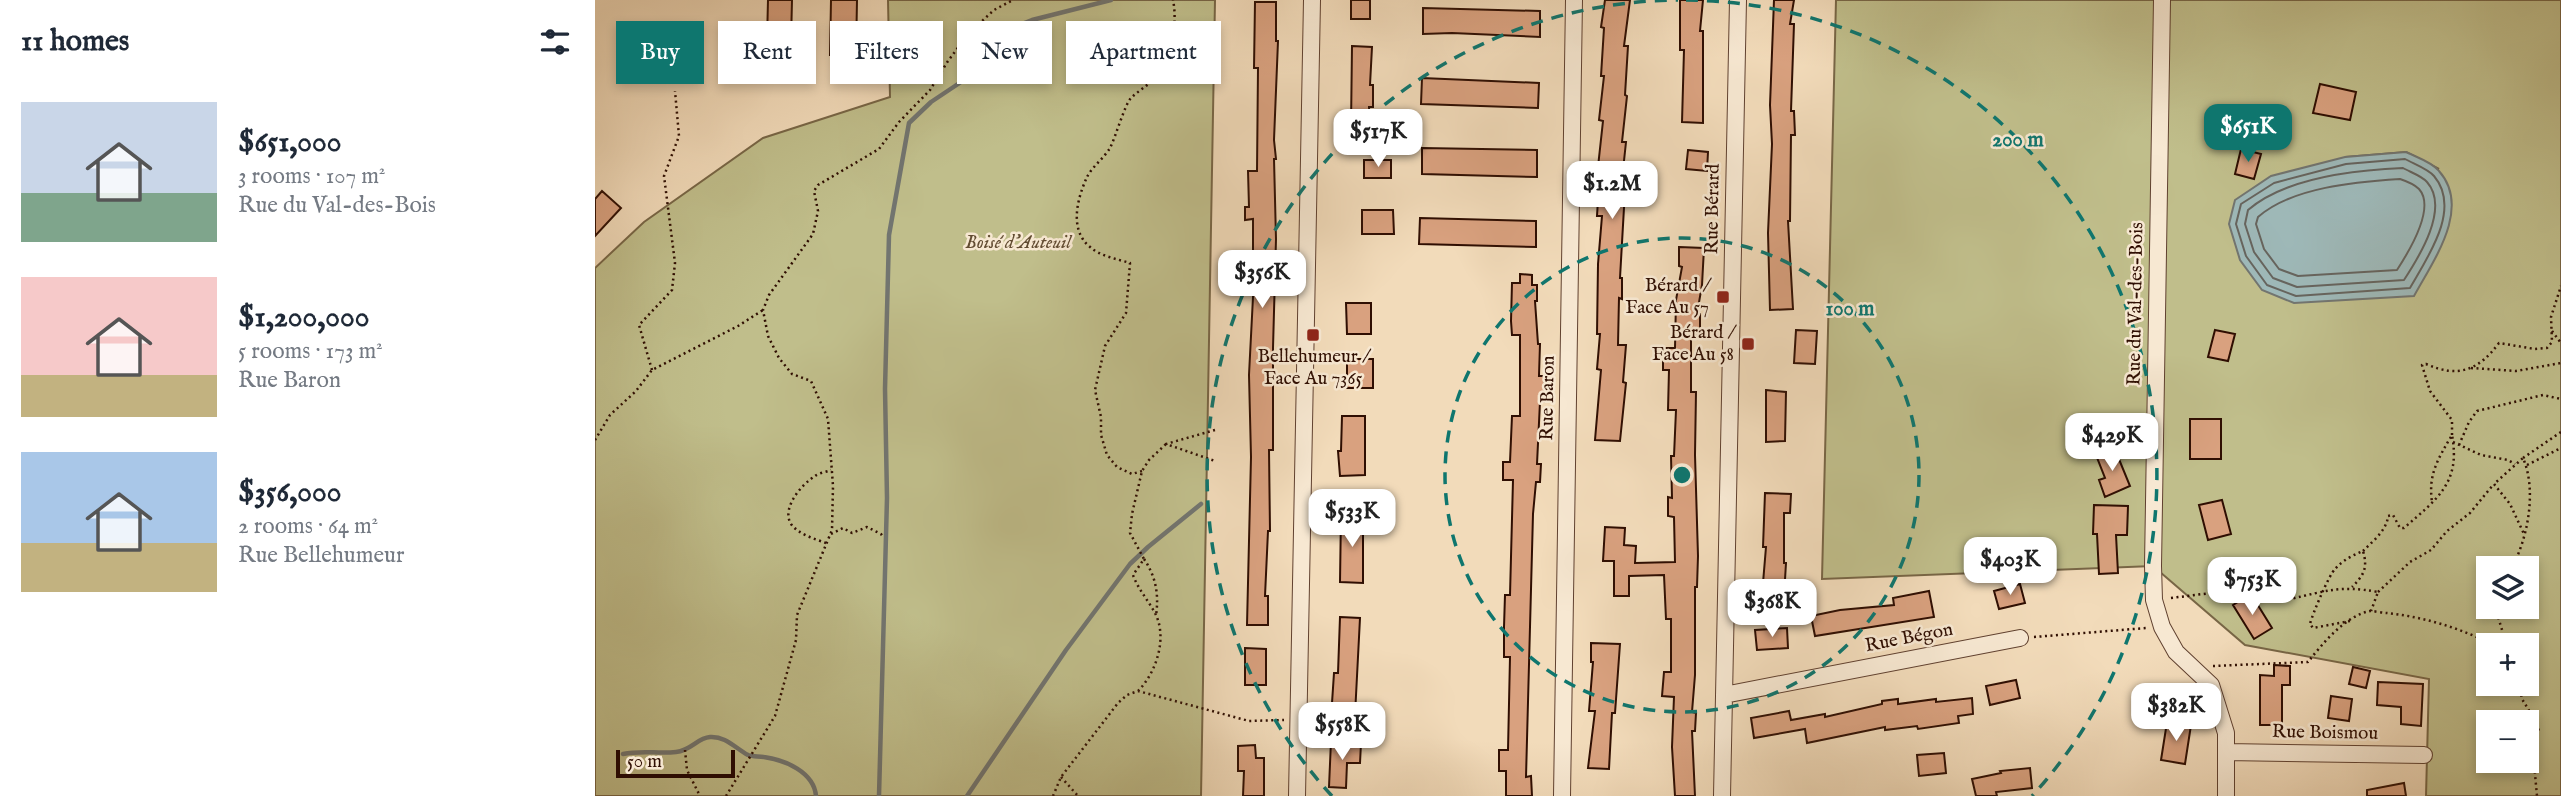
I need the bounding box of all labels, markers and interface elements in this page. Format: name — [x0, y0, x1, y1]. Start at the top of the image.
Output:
chip: Buy — [616, 21, 704, 84]
chip: Rent — [718, 21, 816, 84]
chip: Filters — [830, 21, 943, 84]
chip: New — [957, 21, 1052, 84]
chip: Apartment — [1066, 21, 1221, 84]
text: 11 homes — [21, 23, 129, 61]
icon: filters — [536, 23, 574, 61]
pin: $651K — [2199, 104, 2297, 164]
pin: $517K — [1329, 110, 1427, 169]
text: $651K — [2220, 112, 2276, 141]
text: $517K — [1349, 117, 1407, 146]
text: $651,000 — [238, 124, 342, 162]
text: 200 m — [1992, 127, 2044, 154]
icon: home — [77, 130, 161, 214]
text: 3 rooms · 107 m² — [238, 162, 386, 191]
pin: $1.2M — [1563, 162, 1661, 221]
street label: Rue Bérard — [1700, 163, 1726, 255]
text: $1.2M — [1583, 169, 1641, 198]
text: Rue du Val-des-Bois — [238, 191, 436, 220]
street label: Rue du Val-des-Bois — [2123, 222, 2149, 386]
park label: Boisé d'Auteuil — [965, 231, 1073, 255]
pin: $356K — [1213, 250, 1311, 310]
text: $356K — [1234, 258, 1290, 287]
place label: Bérard / Face Au 57 — [1625, 274, 1713, 320]
marker: Bérard / Face Au 57 — [1715, 289, 1731, 305]
text: 100 m — [1825, 296, 1875, 323]
text: $1,200,000 — [238, 299, 370, 337]
icon: home — [77, 305, 161, 389]
place label: Bérard / Face Au 58 — [1652, 321, 1738, 367]
marker: Bellehumeur / Face Au 7365 — [1305, 327, 1321, 343]
marker: Bérard / Face Au 58 — [1740, 336, 1756, 352]
text: 5 rooms · 173 m² — [238, 337, 383, 366]
place label: Bellehumeur / Face Au 7365 — [1258, 345, 1372, 391]
street label: Rue Baron — [1535, 355, 1561, 441]
text: Rue Baron — [238, 366, 341, 395]
pin: $429K — [2063, 414, 2161, 473]
text: $429K — [2081, 421, 2143, 450]
centre of rings — [1670, 463, 1694, 487]
text: $356,000 — [238, 474, 341, 512]
icon: home — [77, 480, 161, 564]
pin: $533K — [1303, 490, 1401, 549]
text: $533K — [1325, 497, 1379, 526]
text: 2 rooms · 64 m² — [238, 512, 378, 541]
pin: $403K — [1961, 538, 2059, 597]
text: Rue Bellehumeur — [238, 541, 404, 570]
text: $403K — [1980, 545, 2040, 574]
map controls — [2476, 556, 2539, 773]
button: layers — [2476, 556, 2539, 619]
pin: $753K — [2203, 558, 2301, 617]
text: $753K — [2223, 565, 2281, 594]
pin: $368K — [1723, 580, 1821, 639]
text: $368K — [1744, 587, 1800, 616]
street label: Rue Bégon — [1863, 618, 1955, 658]
button: + — [2476, 633, 2539, 696]
pin: $382K — [2127, 684, 2225, 743]
text: $382K — [2147, 691, 2205, 720]
pin: $558K — [1293, 702, 1391, 762]
text: $558K — [1314, 710, 1370, 739]
button: − — [2476, 710, 2539, 773]
street label: Rue Boismou — [2272, 720, 2378, 746]
scale bar — [616, 747, 735, 779]
text: 50 m — [627, 750, 662, 774]

